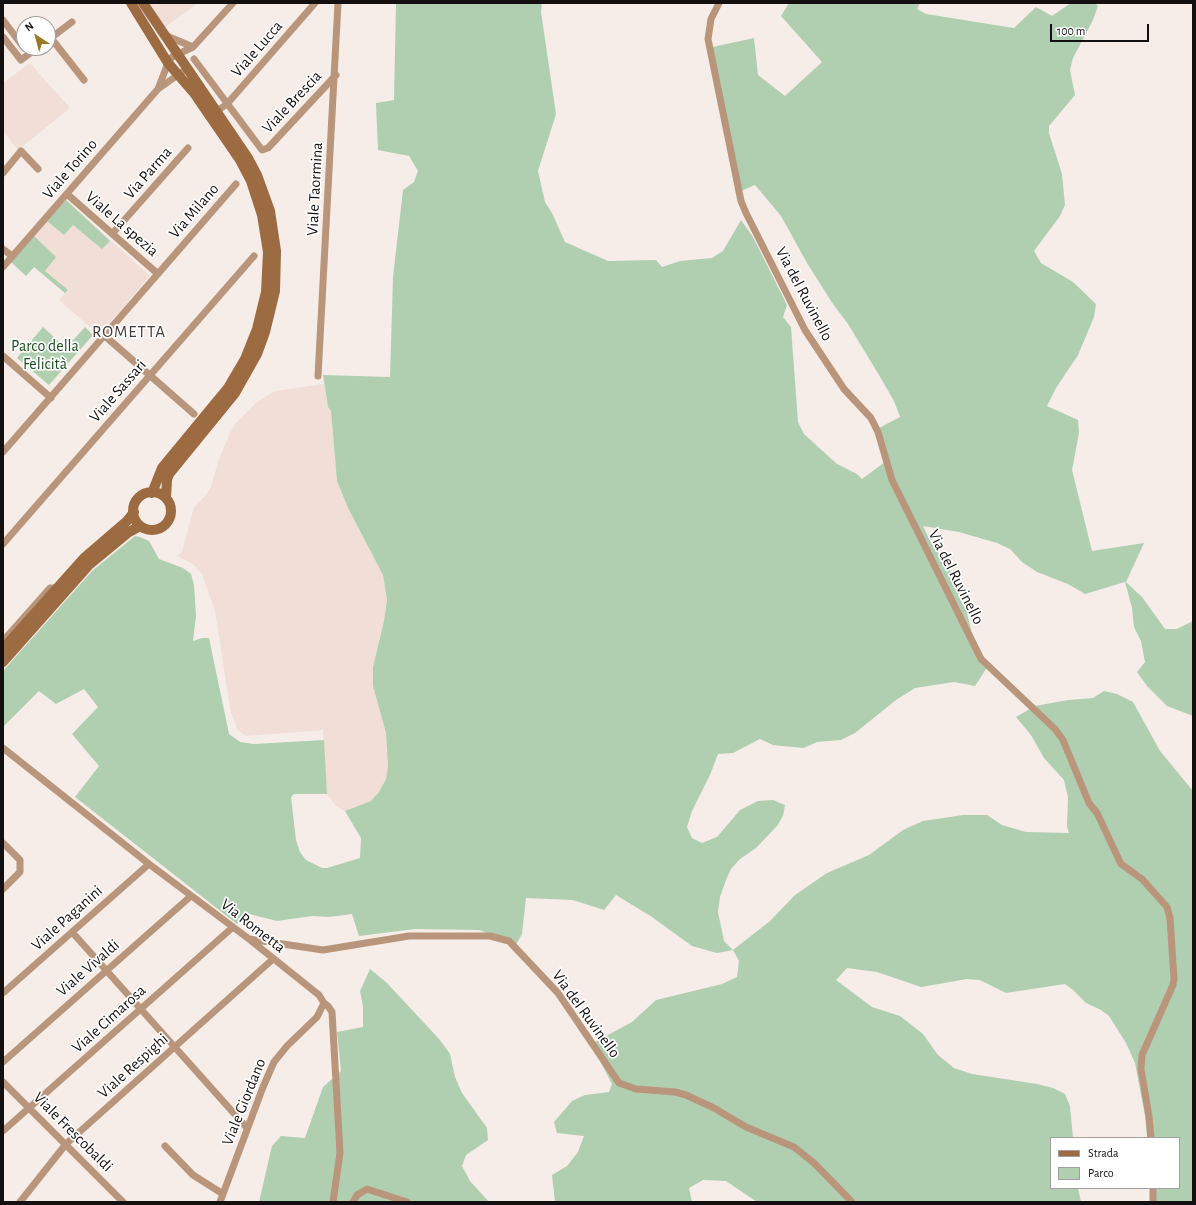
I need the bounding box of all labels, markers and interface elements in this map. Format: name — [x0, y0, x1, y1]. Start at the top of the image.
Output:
north arrow — [16, 16, 56, 56]
scale bar — [1052, 16, 1151, 42]
street label: Viale Lucca — [227, 17, 287, 81]
text: N — [23, 20, 36, 33]
text: 100 m — [1057, 25, 1085, 37]
street label: Viale Brescia — [258, 67, 326, 137]
street label: Viale Torino — [39, 135, 101, 203]
street label: Viale Taormina — [303, 142, 327, 236]
street label: Via Parma — [120, 143, 176, 203]
street label: Via Milano — [165, 180, 223, 242]
street label: Viale La spezia — [82, 187, 162, 261]
street label: Via del Ruvinello — [771, 244, 837, 344]
district label: ROMETTA — [92, 322, 166, 342]
park label: Parco della Felicità — [11, 336, 79, 374]
street label: Viale Sassari — [85, 356, 151, 426]
street label: Via del Ruvinello — [924, 526, 988, 628]
street label: Viale Paganini — [28, 881, 106, 955]
street label: Via Rometta — [217, 895, 289, 957]
street label: Viale Vivaldi — [53, 935, 123, 1001]
street label: Via del Ruvinello — [548, 966, 624, 1062]
street label: Viale Cimarosa — [68, 981, 150, 1057]
street label: Viale Respighi — [94, 1029, 172, 1103]
street label: Viale Giordano — [218, 1056, 270, 1148]
street label: Viale Frescobaldi — [29, 1088, 117, 1176]
legend — [1050, 1137, 1180, 1189]
text: Strada — [1088, 1147, 1119, 1159]
text: Parco — [1088, 1167, 1114, 1179]

